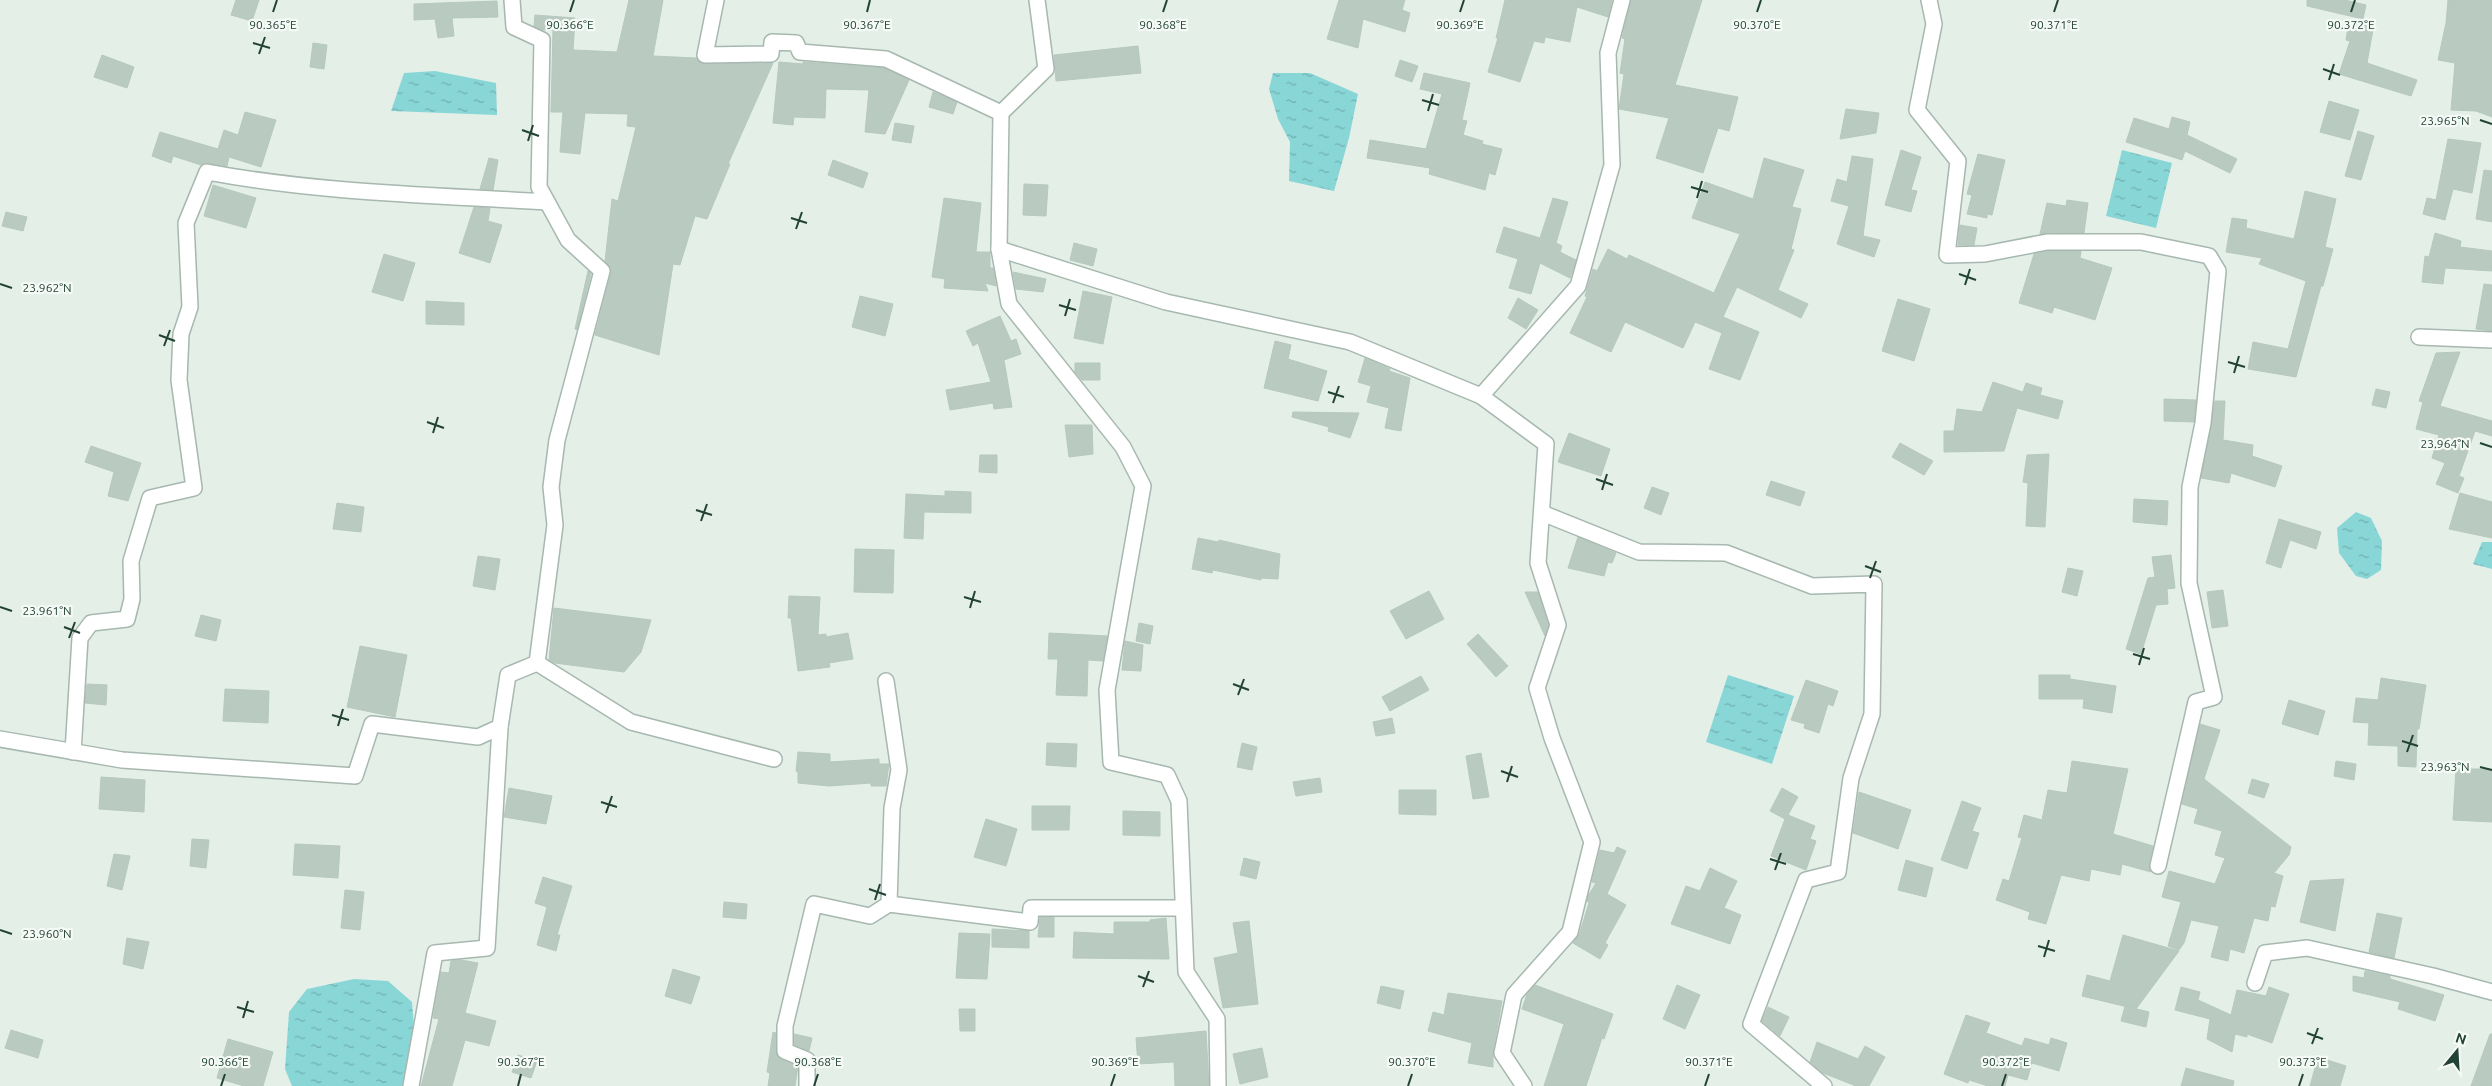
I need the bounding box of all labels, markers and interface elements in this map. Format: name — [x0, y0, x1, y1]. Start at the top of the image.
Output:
text: 90.365°E — [249, 18, 297, 31]
text: 90.366°E — [546, 18, 594, 31]
text: 90.367°E — [843, 18, 891, 31]
text: 90.368°E — [1139, 18, 1187, 31]
text: 90.369°E — [1436, 18, 1484, 31]
text: 90.370°E — [1733, 18, 1781, 31]
text: 90.371°E — [2030, 18, 2078, 31]
text: 90.372°E — [2327, 18, 2375, 31]
text: 23.965°N — [2420, 114, 2470, 127]
text: 23.962°N — [22, 281, 72, 294]
text: 23.964°N — [2420, 437, 2470, 450]
text: 23.961°N — [22, 604, 72, 617]
text: 23.963°N — [2420, 760, 2470, 773]
text: 23.960°N — [22, 927, 72, 940]
north arrow — [2432, 1026, 2482, 1076]
text: N — [2454, 1029, 2468, 1048]
text: 90.366°E — [201, 1055, 249, 1068]
text: 90.367°E — [497, 1055, 545, 1068]
text: 90.368°E — [794, 1055, 842, 1068]
text: 90.369°E — [1091, 1055, 1139, 1068]
text: 90.370°E — [1388, 1055, 1436, 1068]
text: 90.371°E — [1685, 1055, 1733, 1068]
text: 90.372°E — [1982, 1055, 2030, 1068]
text: 90.373°E — [2279, 1055, 2327, 1068]

